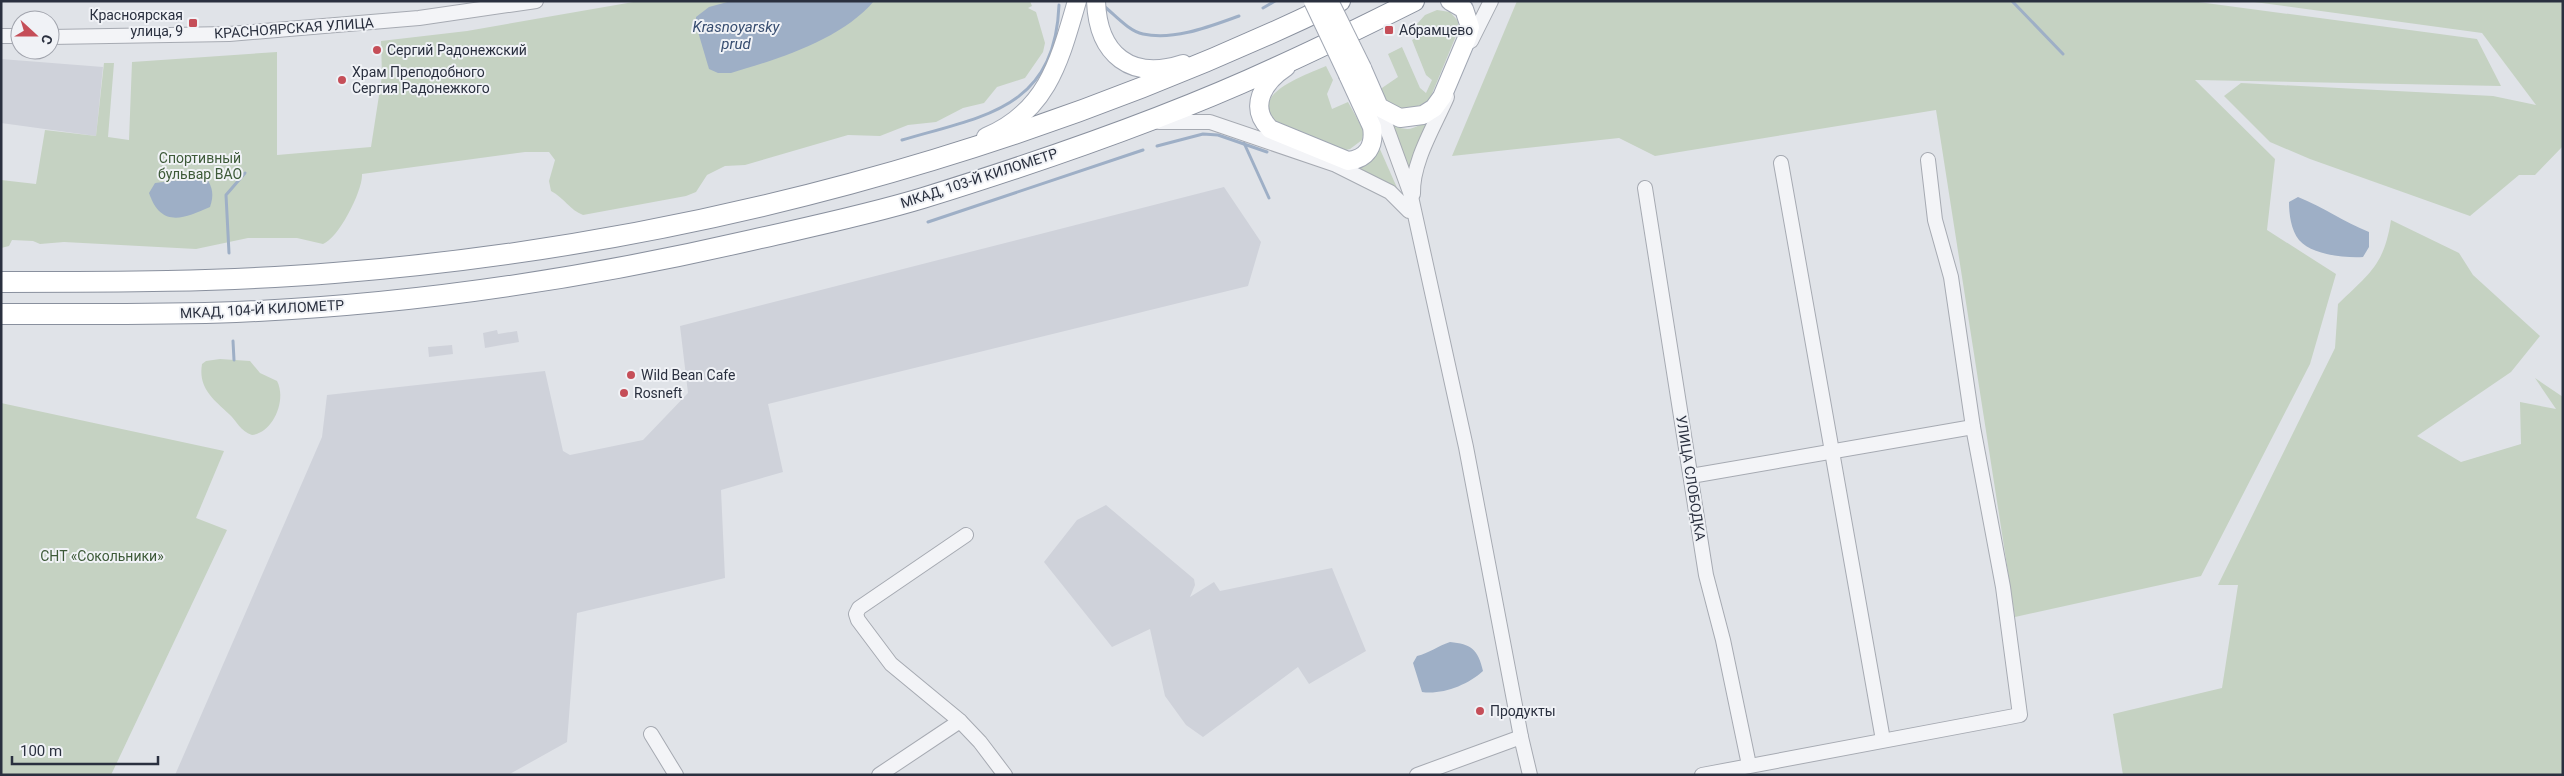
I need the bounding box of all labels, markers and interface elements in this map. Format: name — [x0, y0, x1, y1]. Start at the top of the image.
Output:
place label: Красноярская улица, 9 — [90, 7, 183, 39]
north arrow — [10, 10, 60, 60]
street label: КРАСНОЯРСКАЯ УЛИЦА — [214, 14, 374, 42]
marker: Красноярская улица, 9 — [187, 17, 199, 29]
water label: Krasnoyarsky prud — [693, 18, 781, 53]
place label: Абрамцево — [1399, 22, 1473, 38]
marker: Абрамцево — [1383, 24, 1395, 36]
text: С — [38, 33, 56, 47]
place label: Сергий Радонежский — [387, 42, 527, 58]
marker: Сергий Радонежский — [371, 44, 383, 56]
place label: Храм Преподобного Сергия Радонежкого — [352, 64, 490, 96]
marker: Храм Преподобного Сергия Радонежкого — [336, 74, 348, 86]
street label: МКАД, 103-Й КИЛОМЕТР — [898, 145, 1060, 211]
park label: Спортивный бульвар ВАО — [158, 150, 242, 182]
street label: МКАД, 104-Й КИЛОМЕТР — [180, 297, 345, 321]
place label: Wild Bean Cafe — [641, 367, 735, 383]
marker: Wild Bean Cafe — [625, 369, 637, 381]
place label: Rosneft — [634, 385, 683, 401]
marker: Rosneft — [618, 387, 630, 399]
street label: УЛИЦА СЛОБОДКА — [1673, 414, 1709, 542]
park label: СНТ «Сокольники» — [40, 548, 164, 564]
place label: Продукты — [1490, 703, 1556, 719]
marker: Продукты — [1474, 705, 1486, 717]
scale bar — [12, 734, 159, 766]
text: 100 m — [20, 742, 62, 760]

